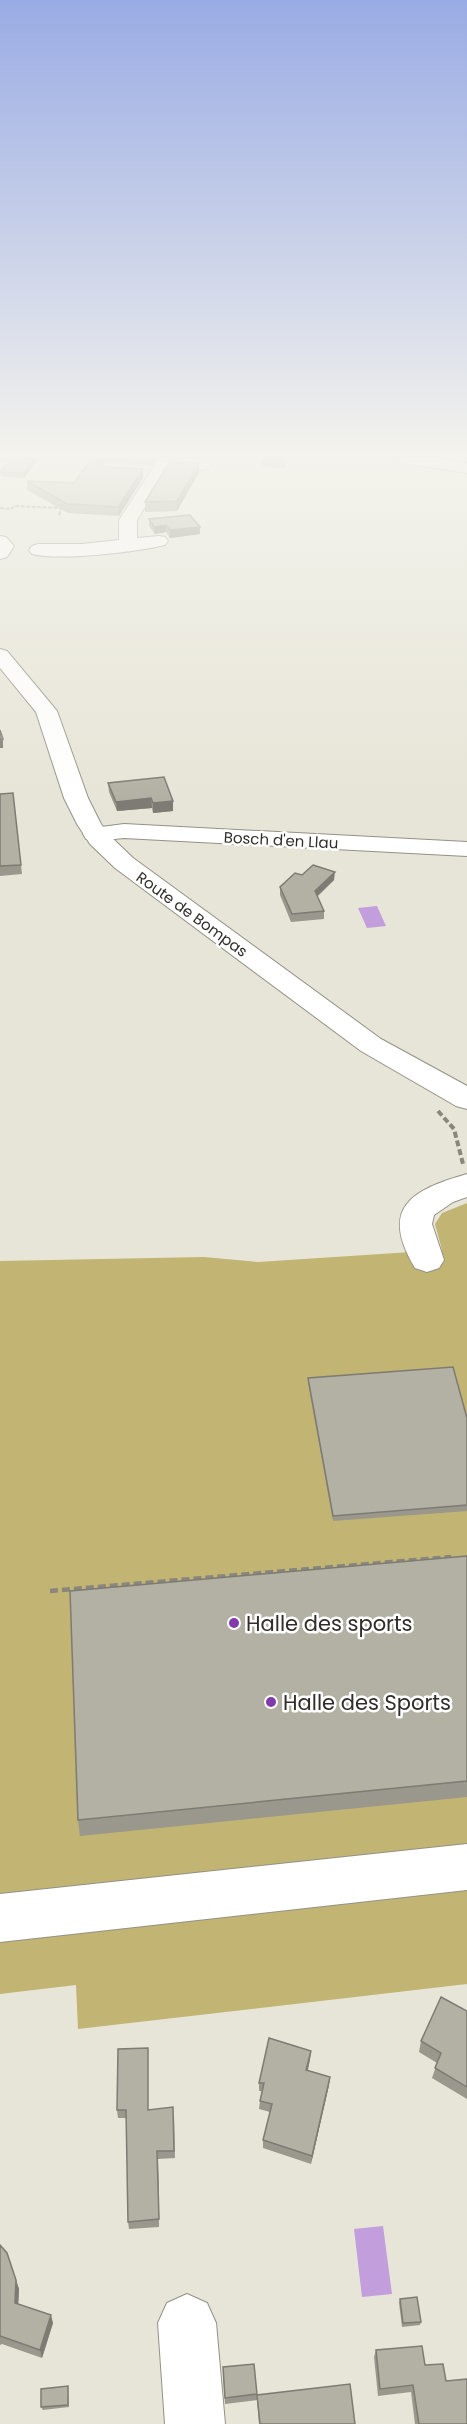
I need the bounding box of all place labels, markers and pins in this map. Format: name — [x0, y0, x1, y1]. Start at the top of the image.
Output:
place label: Halle des sports — [246, 1609, 413, 1638]
marker: Halle des sports — [227, 1616, 241, 1630]
place label: Halle des Sports — [283, 1688, 451, 1717]
marker: Halle des Sports — [264, 1695, 278, 1709]

